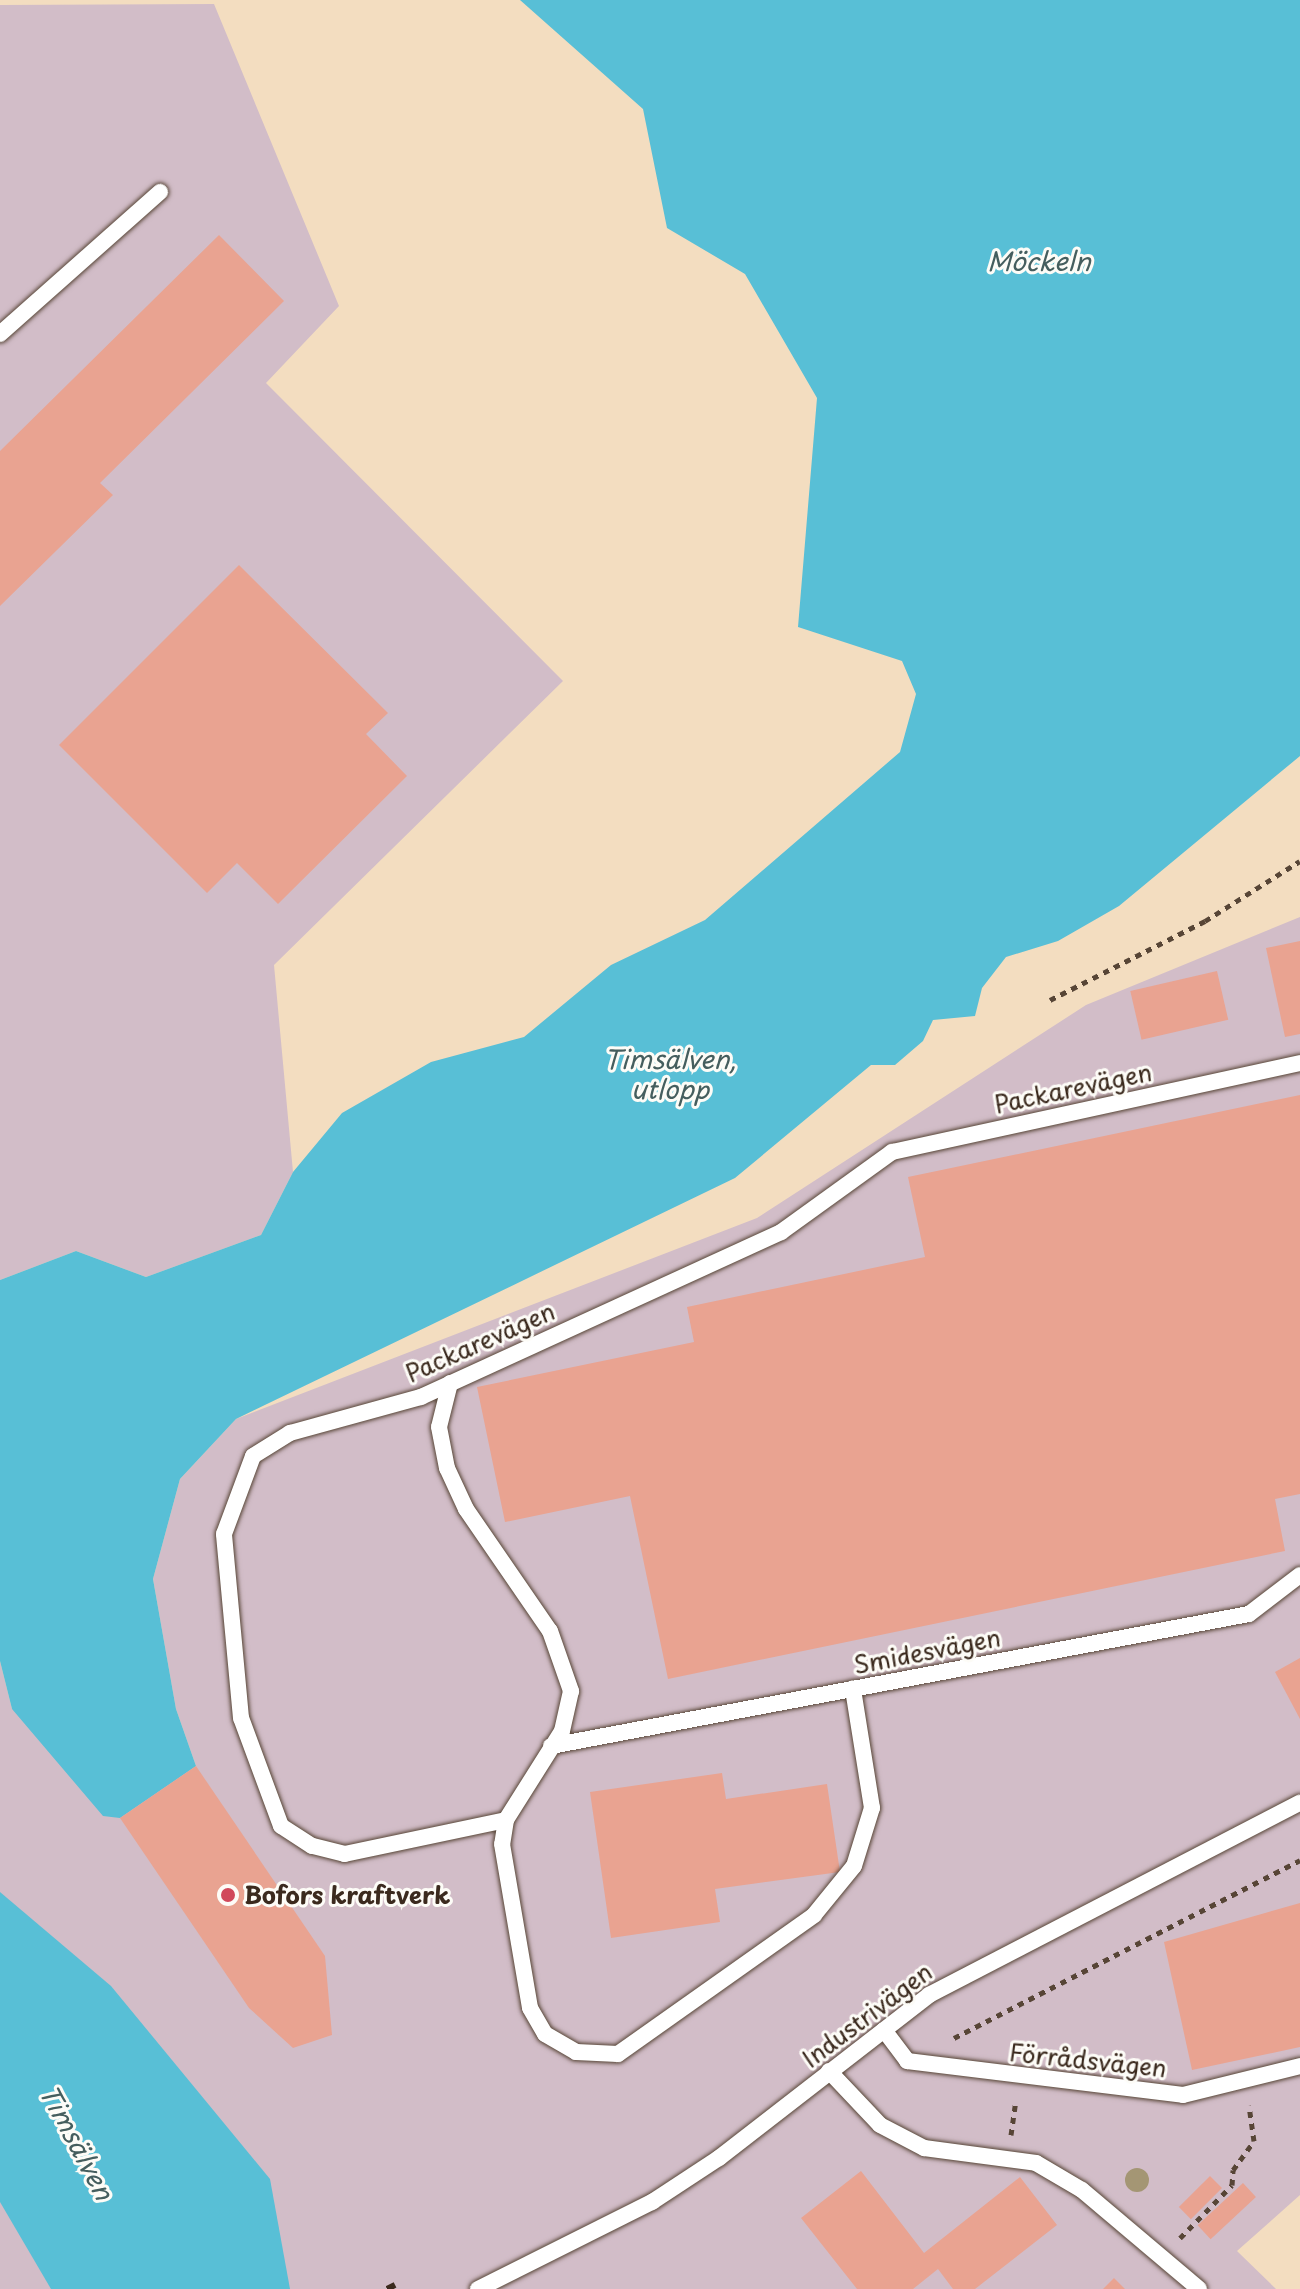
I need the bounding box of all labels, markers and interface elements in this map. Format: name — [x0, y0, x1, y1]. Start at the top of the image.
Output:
water label: Möckeln — [987, 245, 1091, 277]
water label: Timsälven, utlopp — [604, 1043, 736, 1104]
street label: Packarevägen — [992, 1057, 1154, 1119]
street label: Packarevägen — [401, 1296, 559, 1388]
street label: Smidesvägen — [851, 1623, 1003, 1679]
place label: Bofors kraftverk — [244, 1881, 452, 1909]
marker: Bofors kraftverk — [219, 1886, 237, 1904]
street label: Industrivägen — [796, 1957, 938, 2073]
street label: Förrådsvägen — [1008, 2037, 1168, 2083]
water label: Timsälven — [34, 2079, 120, 2205]

